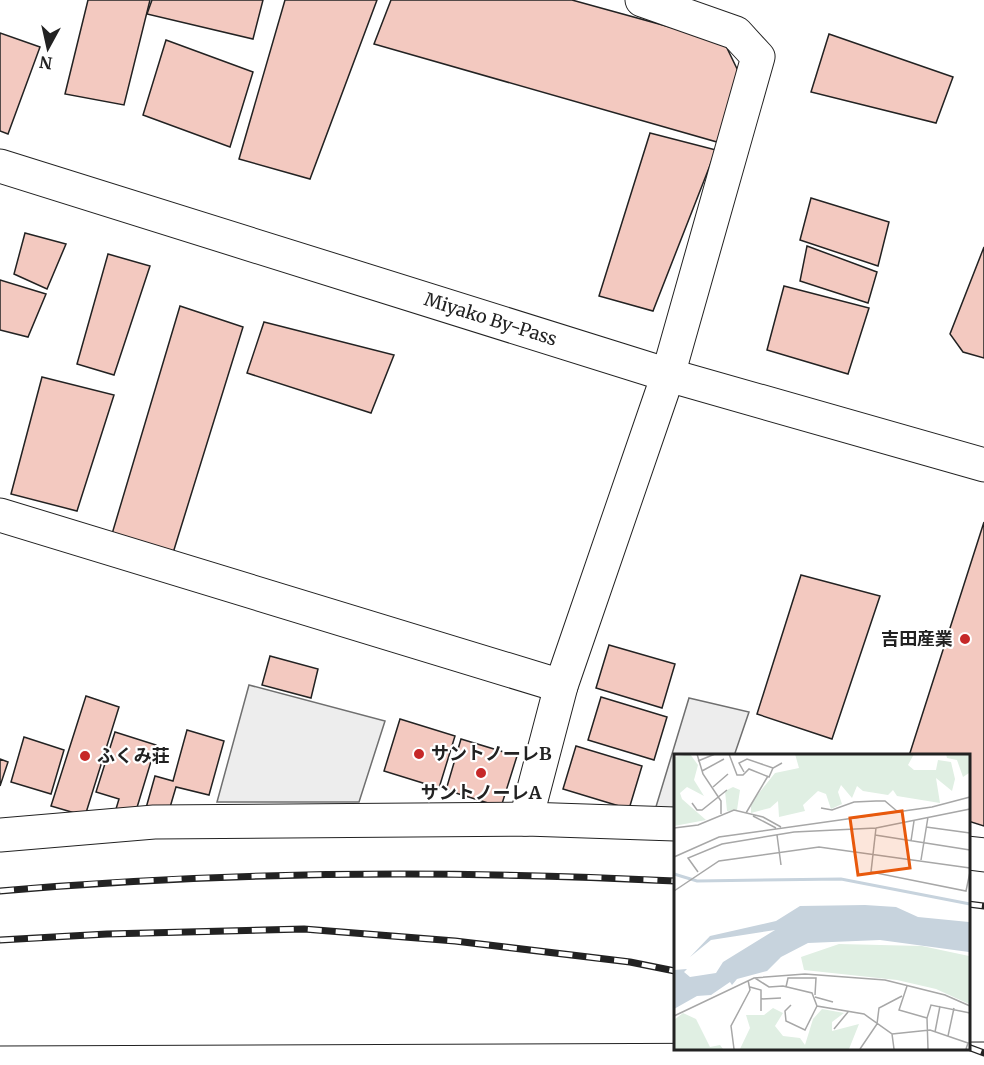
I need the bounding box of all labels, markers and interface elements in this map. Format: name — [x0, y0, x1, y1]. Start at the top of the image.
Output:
north arrow — [18, 18, 78, 78]
text: N — [38, 52, 54, 74]
street label: Miyako By-Pass — [421, 287, 560, 351]
place label: 吉田産業 — [881, 627, 953, 650]
marker: 吉田産業 — [958, 632, 972, 646]
place label: サントノーレB — [431, 742, 552, 765]
place label: ふくみ荘 — [97, 744, 170, 767]
marker: サントノーレB — [412, 747, 426, 761]
marker: ふくみ荘 — [78, 749, 92, 763]
inset map — [674, 754, 969, 1050]
marker: サントノーレA — [474, 766, 488, 780]
place label: サントノーレA — [421, 781, 542, 804]

